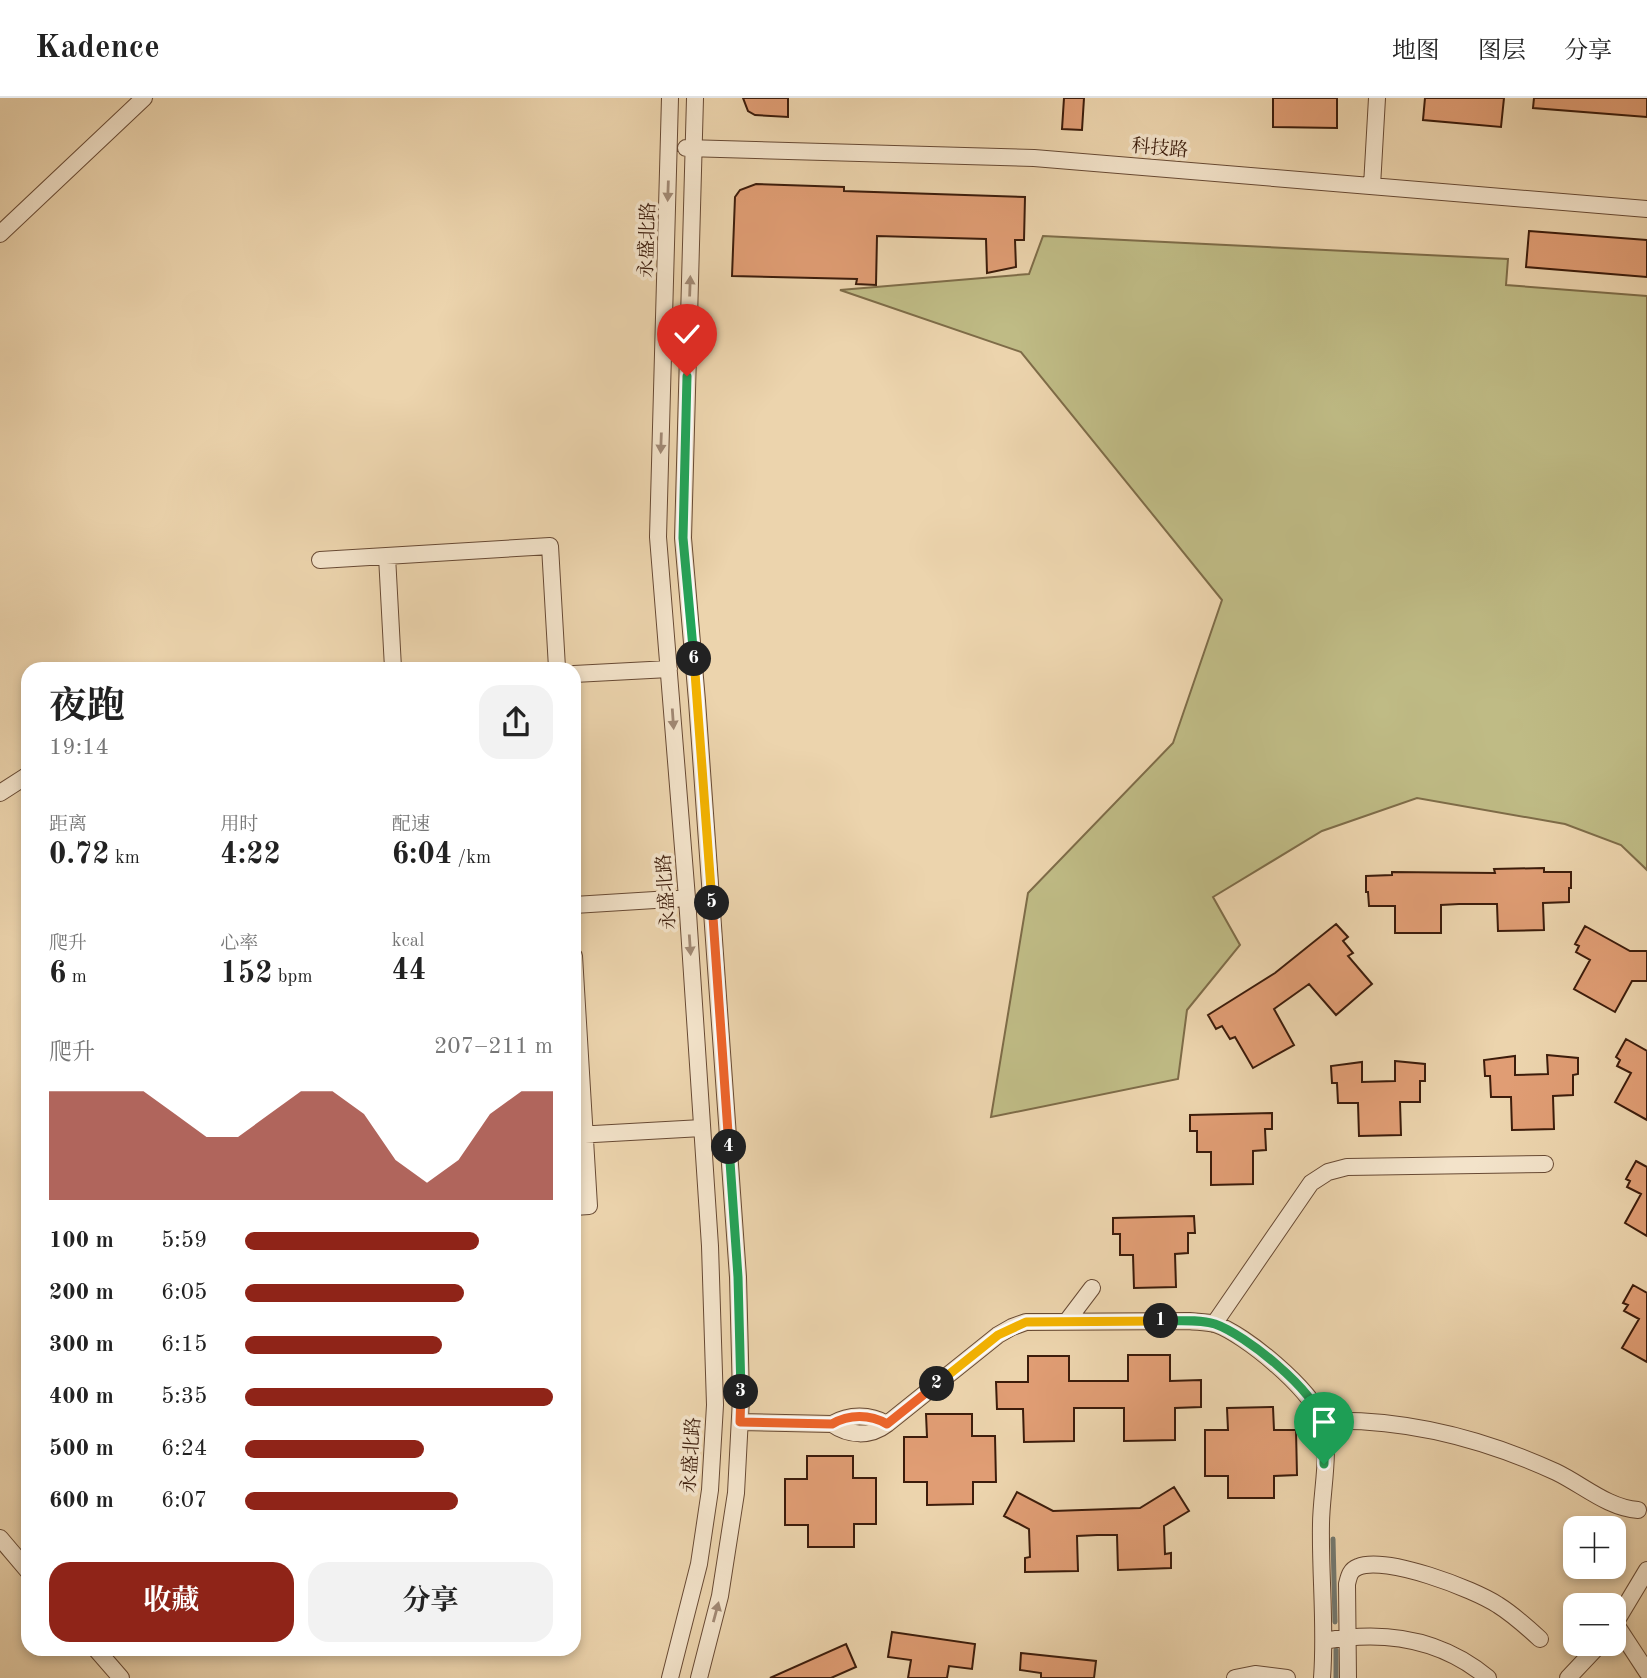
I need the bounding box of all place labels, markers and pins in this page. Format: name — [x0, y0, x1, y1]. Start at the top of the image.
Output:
pin — [657, 304, 717, 376]
pin: 6 — [676, 642, 712, 676]
pin: 5 — [694, 886, 730, 920]
pin: 4 — [712, 1130, 746, 1164]
pin: 1 — [1144, 1304, 1178, 1338]
pin: 2 — [920, 1366, 954, 1402]
pin: 3 — [724, 1374, 758, 1410]
pin — [1294, 1392, 1354, 1464]

